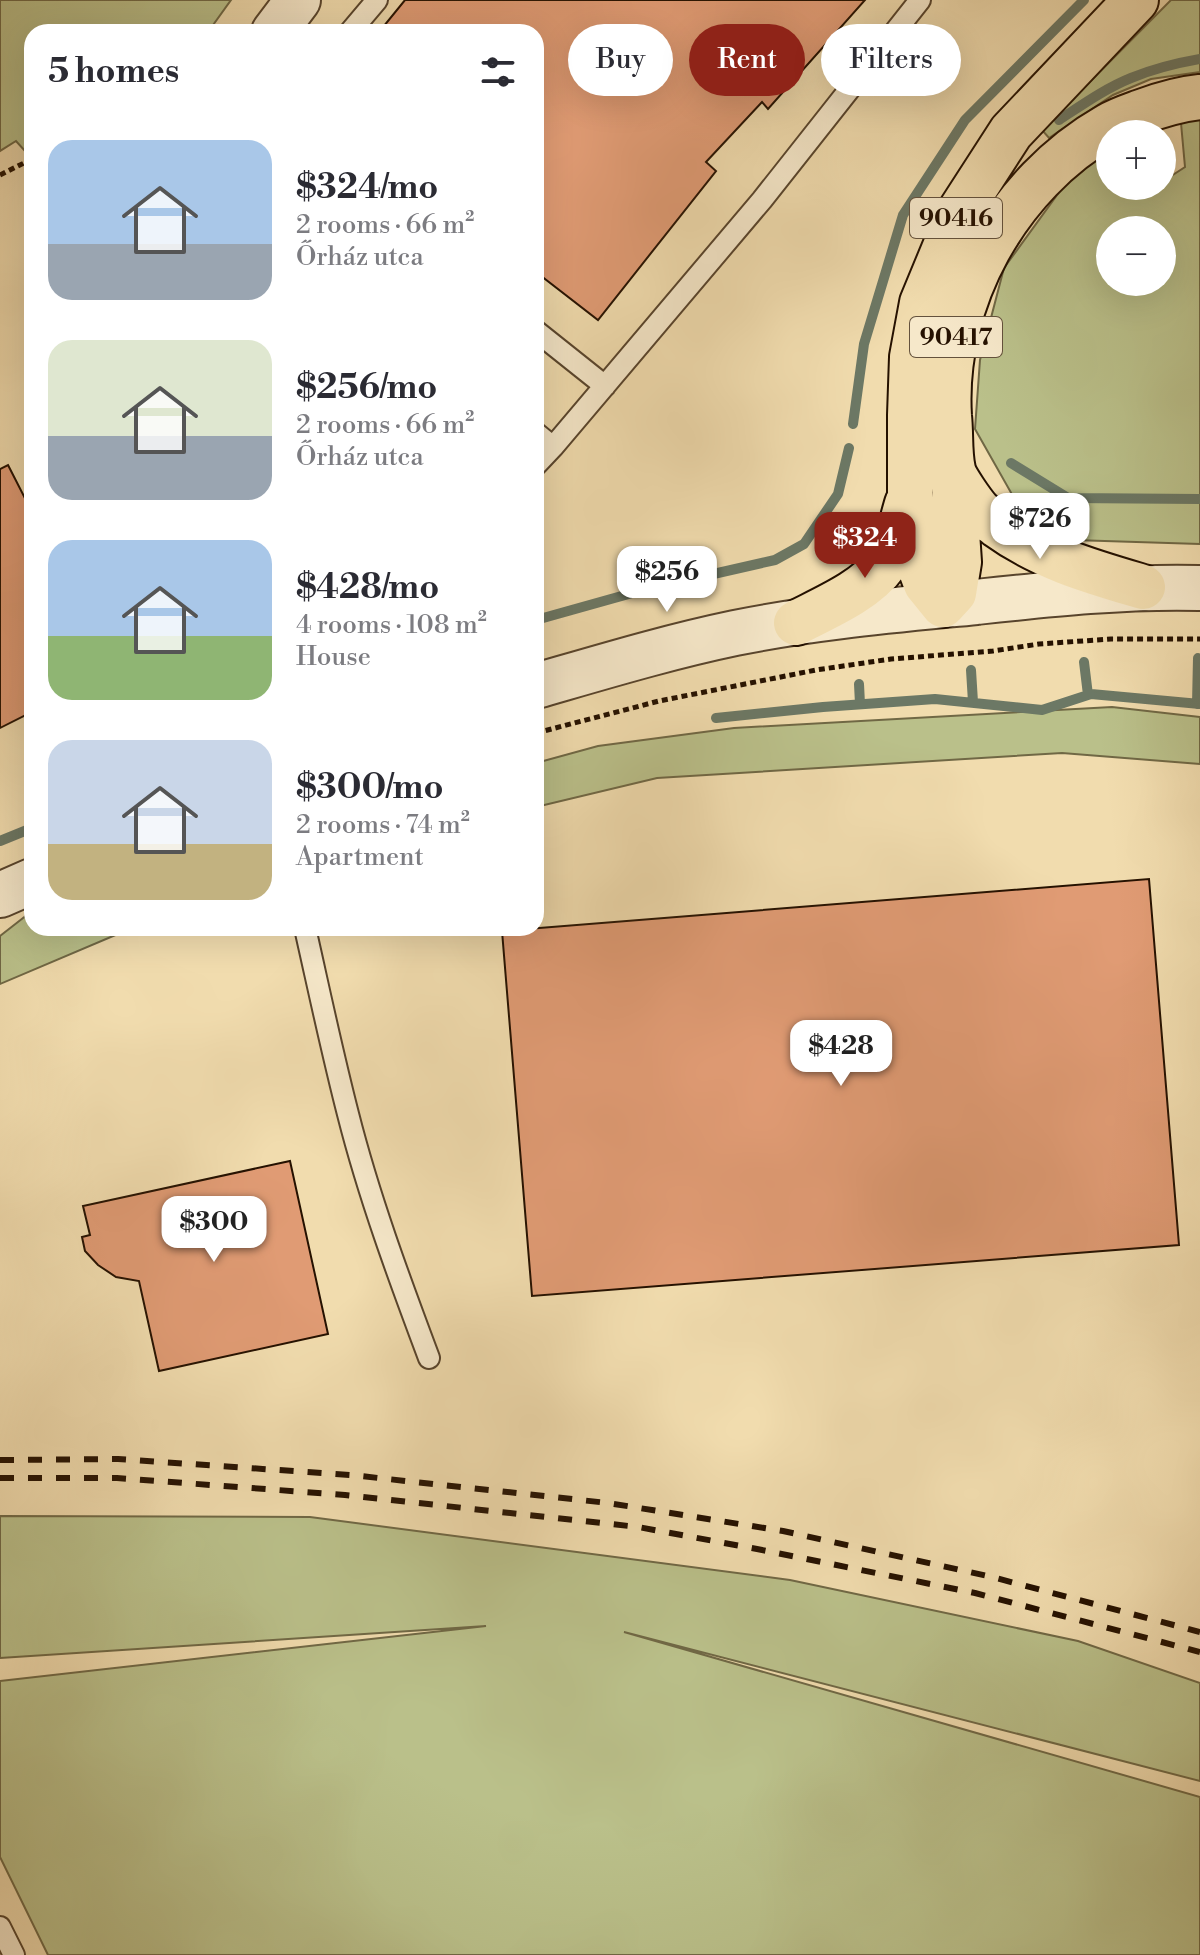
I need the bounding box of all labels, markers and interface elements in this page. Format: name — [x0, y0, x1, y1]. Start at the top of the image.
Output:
chip: Buy — [568, 24, 673, 96]
chip: Rent — [689, 24, 805, 96]
chip: Filters — [821, 24, 961, 96]
icon: filters — [476, 50, 520, 94]
text: 5 homes — [48, 51, 179, 93]
map controls — [1096, 120, 1176, 296]
button: + — [1096, 120, 1176, 200]
text: $324/mo — [296, 167, 438, 209]
icon: home — [112, 172, 208, 268]
road number: 90416 — [910, 198, 1002, 238]
text: 2 rooms · 66 m² — [296, 209, 474, 241]
button: − — [1096, 216, 1176, 296]
text: Őrház utca — [296, 241, 424, 273]
road number: 90417 — [910, 317, 1002, 357]
text: $256/mo — [296, 367, 437, 409]
icon: home — [112, 372, 208, 468]
text: 2 rooms · 66 m² — [296, 409, 474, 441]
text: Őrház utca — [296, 441, 424, 473]
pin: $726 — [993, 493, 1087, 561]
text: $726 — [1009, 503, 1072, 535]
pin: $324 — [818, 512, 912, 580]
text: $324 — [833, 522, 897, 554]
pin: $256 — [620, 546, 714, 614]
text: $256 — [635, 556, 699, 588]
text: $428/mo — [296, 567, 439, 609]
icon: home — [112, 572, 208, 668]
text: 4 rooms · 108 m² — [296, 609, 487, 641]
text: House — [296, 641, 371, 673]
text: $300/mo — [296, 767, 444, 809]
icon: home — [112, 772, 208, 868]
text: 2 rooms · 74 m² — [296, 809, 470, 841]
text: Apartment — [296, 841, 424, 873]
pin: $428 — [794, 1020, 888, 1088]
text: $428 — [808, 1030, 874, 1062]
pin: $300 — [167, 1196, 261, 1264]
text: $300 — [180, 1206, 248, 1238]

